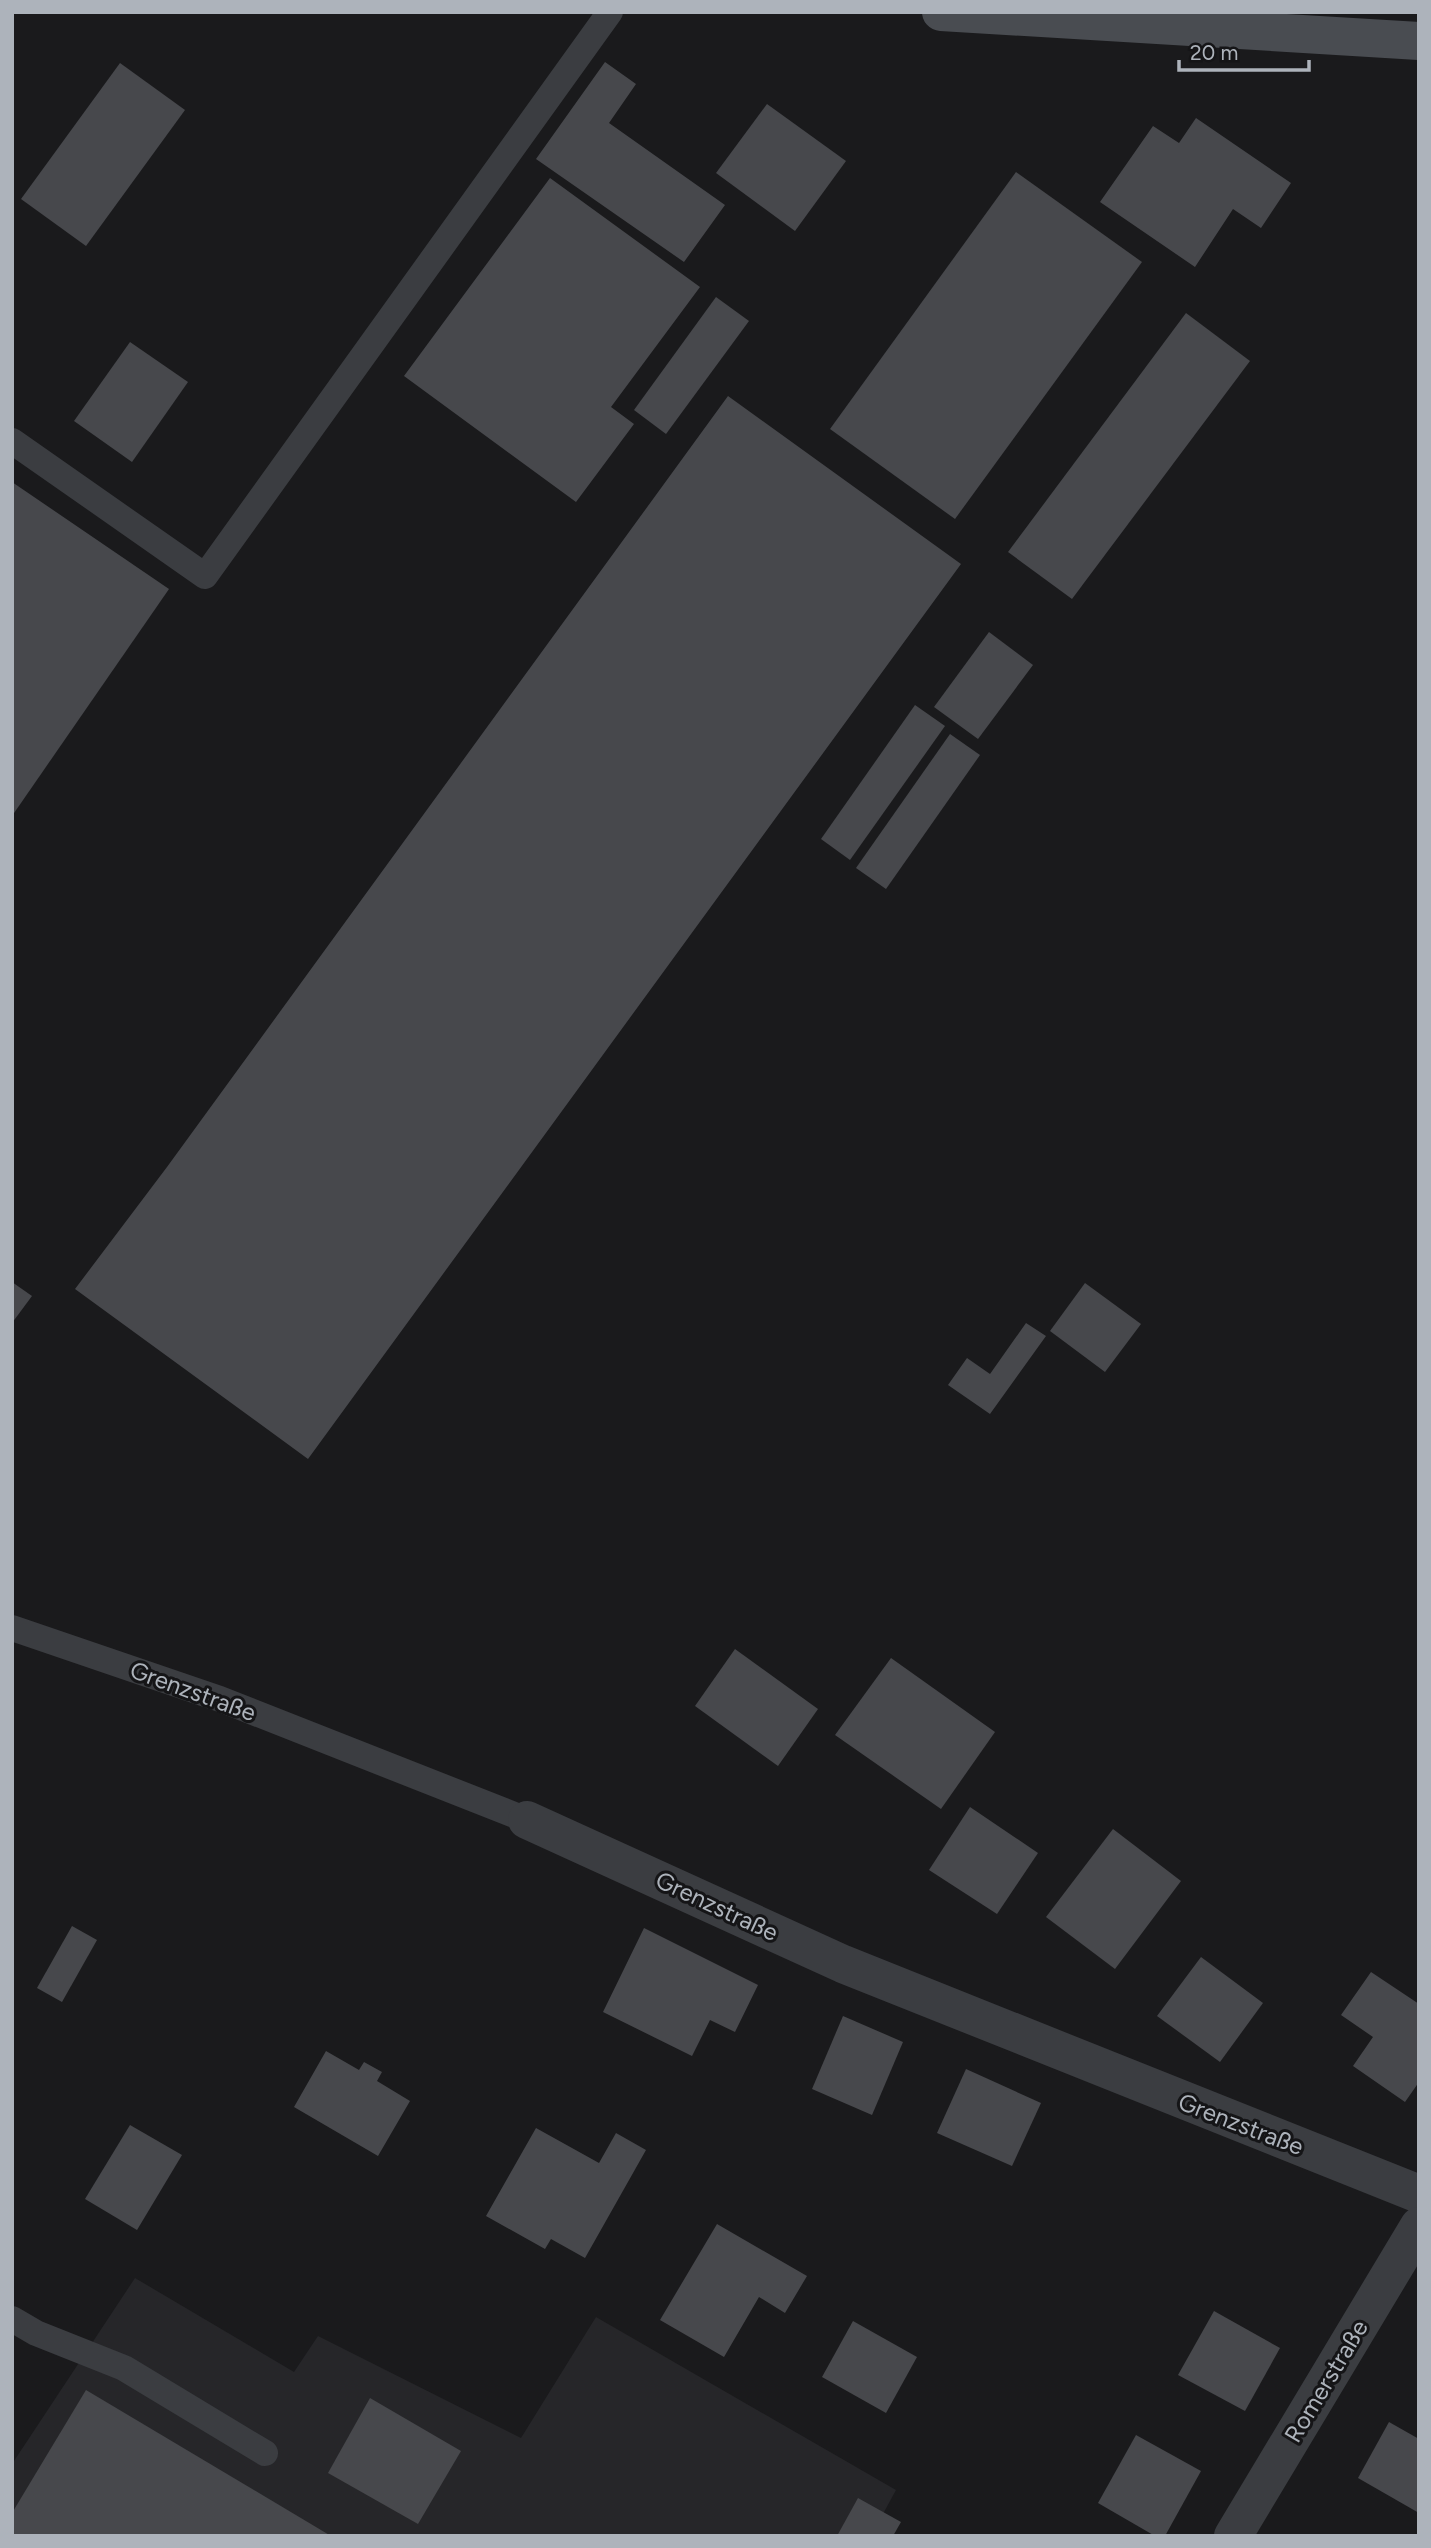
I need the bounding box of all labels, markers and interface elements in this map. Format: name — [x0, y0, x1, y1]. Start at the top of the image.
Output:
scale bar — [1179, 28, 1308, 72]
text: 20 m — [1190, 40, 1238, 65]
street label: Grenzstraße — [126, 1655, 260, 1727]
street label: Grenzstraße — [651, 1865, 783, 1947]
street label: Grenzstraße — [1174, 2087, 1308, 2161]
street label: Romerstraße — [1278, 2314, 1374, 2448]

